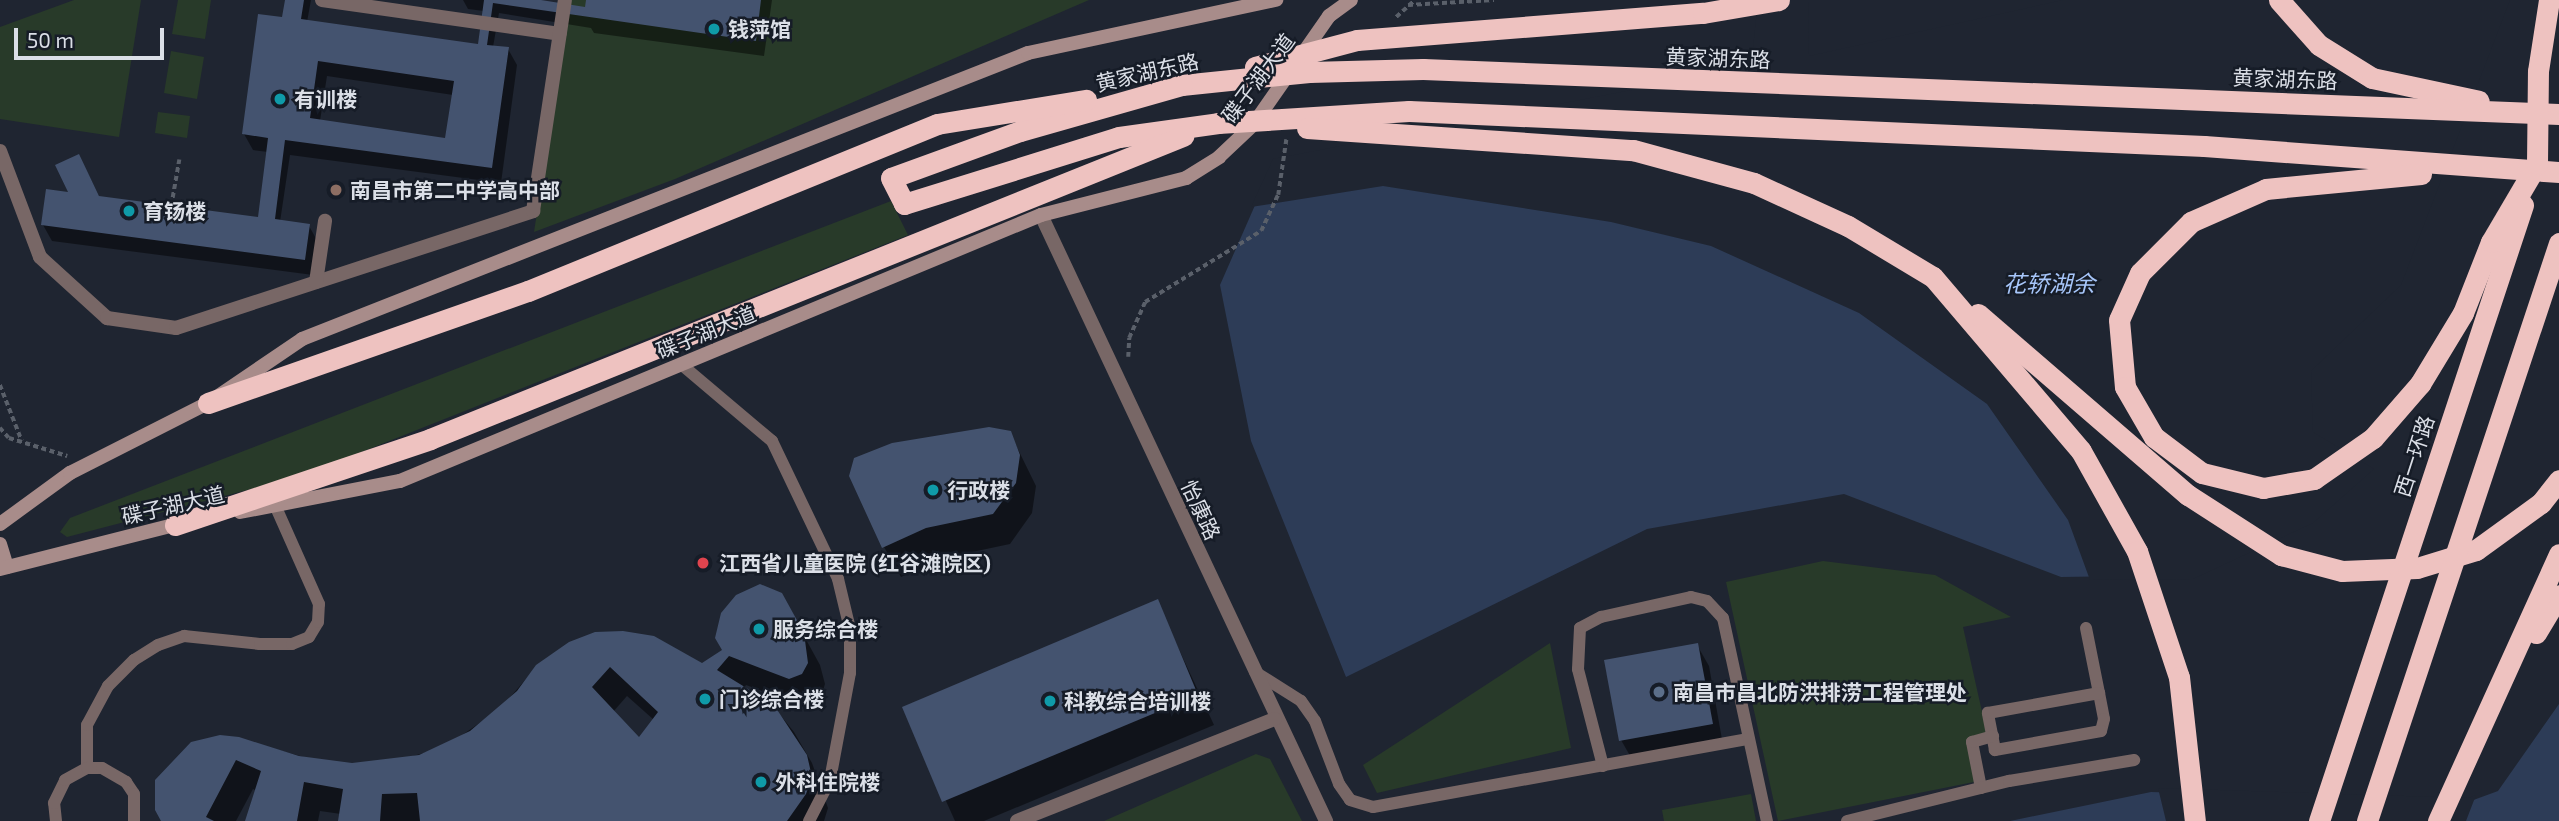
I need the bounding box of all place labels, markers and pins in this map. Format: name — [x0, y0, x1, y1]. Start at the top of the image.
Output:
place label: 钱萍馆 — [728, 16, 791, 42]
marker: 钱萍馆 — [706, 21, 722, 37]
place label: 有训楼 — [294, 86, 357, 112]
marker: 有训楼 — [272, 91, 288, 107]
place label: 南昌市第二中学高中部 — [350, 177, 560, 203]
marker: 南昌市第二中学高中部 — [328, 182, 344, 198]
place label: 育钖楼 — [143, 198, 206, 224]
marker: 育钖楼 — [121, 203, 137, 219]
place label: 行政楼 — [947, 477, 1010, 503]
marker: 行政楼 — [925, 482, 941, 498]
place label: 江西省儿童医院 (红谷滩院区) — [719, 550, 991, 576]
marker: 江西省儿童医院 (红谷滩院区) — [693, 553, 713, 573]
place label: 服务综合楼 — [773, 616, 878, 642]
marker: 服务综合楼 — [751, 621, 767, 637]
place label: 南昌市昌北防洪排涝工程管理处 — [1673, 679, 1967, 705]
marker: 南昌市昌北防洪排涝工程管理处 — [1651, 684, 1667, 700]
place label: 门诊综合楼 — [719, 686, 824, 712]
place label: 科教综合培训楼 — [1064, 688, 1211, 714]
marker: 门诊综合楼 — [697, 691, 713, 707]
marker: 科教综合培训楼 — [1042, 693, 1058, 709]
place label: 外科住院楼 — [775, 769, 880, 795]
marker: 外科住院楼 — [753, 774, 769, 790]

